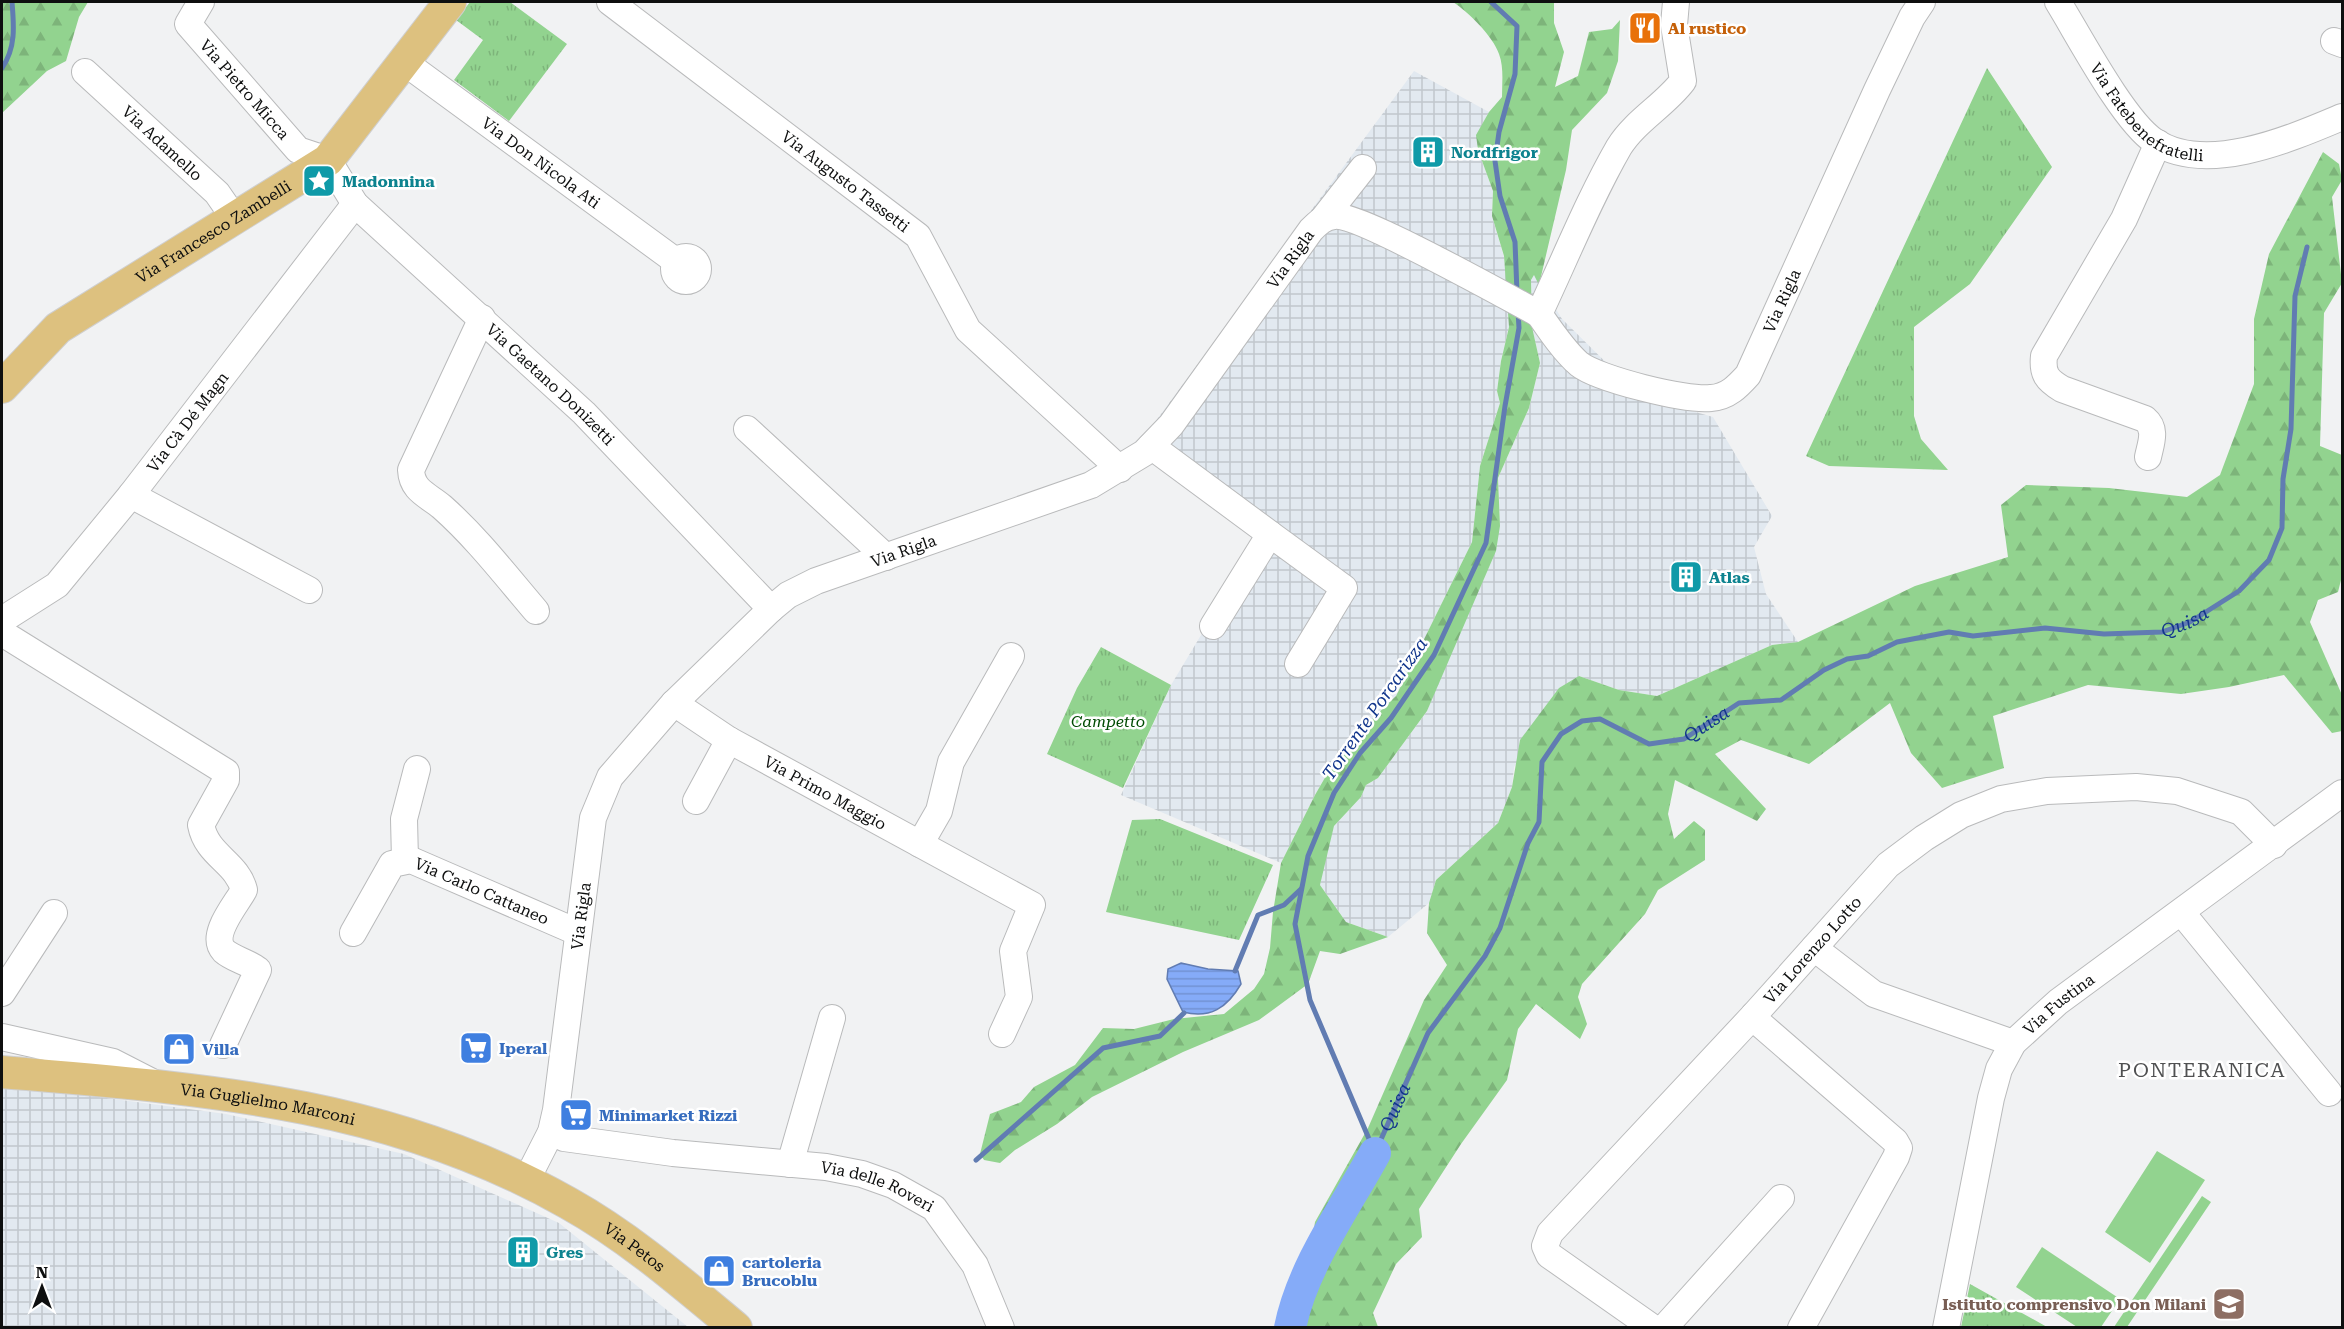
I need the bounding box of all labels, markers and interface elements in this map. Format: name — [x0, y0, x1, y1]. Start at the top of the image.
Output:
restaurant icon: Al rustico — [1627, 10, 1663, 46]
place label: Al rustico — [1668, 19, 1746, 38]
street label: Via Pietro Micca — [196, 36, 293, 144]
street label: Via Fatebenefratelli — [2086, 59, 2204, 165]
street label: Via Adamello — [118, 102, 206, 185]
street label: Via Don Nicola Ati — [478, 113, 604, 213]
street label: Via Augusto Tassetti — [778, 127, 913, 236]
building icon: Nordfrigor — [1410, 134, 1446, 170]
place label: Nordfrigor — [1451, 143, 1538, 162]
place icon: Madonnina — [301, 163, 337, 199]
place label: Madonnina — [342, 172, 435, 191]
street label: Via Francesco Zambelli — [132, 177, 294, 287]
street label: Via Rigla — [1263, 226, 1318, 292]
street label: Via Rigla — [1759, 266, 1805, 336]
street label: Via Gaetano Donizetti — [482, 320, 618, 449]
street label: Via Cà Dé Magn — [143, 368, 232, 476]
street label: Via Rigla — [868, 531, 939, 571]
building icon: Atlas — [1668, 559, 1704, 595]
place label: Atlas — [1709, 568, 1750, 587]
water label: Quisa — [2158, 602, 2212, 642]
water label: Torrente Porcarizza — [1318, 634, 1432, 784]
water label: Quisa — [1680, 701, 1733, 746]
park label: Campetto — [1071, 712, 1145, 731]
street label: Via Primo Maggio — [761, 752, 890, 834]
street label: Via Carlo Cattaneo — [412, 854, 552, 929]
street label: Via Rigla — [567, 881, 595, 951]
street label: Via Lorenzo Lotto — [1760, 892, 1866, 1008]
street label: Via Fustina — [2019, 969, 2098, 1039]
supermarket icon: Iperal — [458, 1030, 494, 1066]
shop icon: Villa — [161, 1031, 197, 1067]
place label: Iperal — [499, 1039, 548, 1058]
place label: Villa — [202, 1040, 239, 1059]
district label: PONTERANICA — [2118, 1058, 2286, 1082]
street label: Via Guglielmo Marconi — [179, 1080, 357, 1129]
water label: Quisa — [1375, 1080, 1415, 1134]
supermarket icon: Minimarket Rizzi — [558, 1097, 594, 1133]
place label: Minimarket Rizzi — [599, 1106, 738, 1125]
street label: Via delle Roveri — [819, 1157, 937, 1216]
street label: Via Petos — [600, 1219, 669, 1276]
building icon: Gres — [505, 1234, 541, 1270]
place label: Gres — [546, 1243, 583, 1262]
shop icon: cartoleria Brucoblu — [701, 1253, 737, 1289]
place label: cartoleria Brucoblu — [742, 1253, 822, 1290]
north arrow — [12, 1257, 72, 1317]
text: N — [36, 1263, 48, 1282]
school or university icon: Istituto comprensivo Don Milani — [2211, 1286, 2247, 1322]
place label: Istituto comprensivo Don Milani — [1942, 1295, 2207, 1314]

